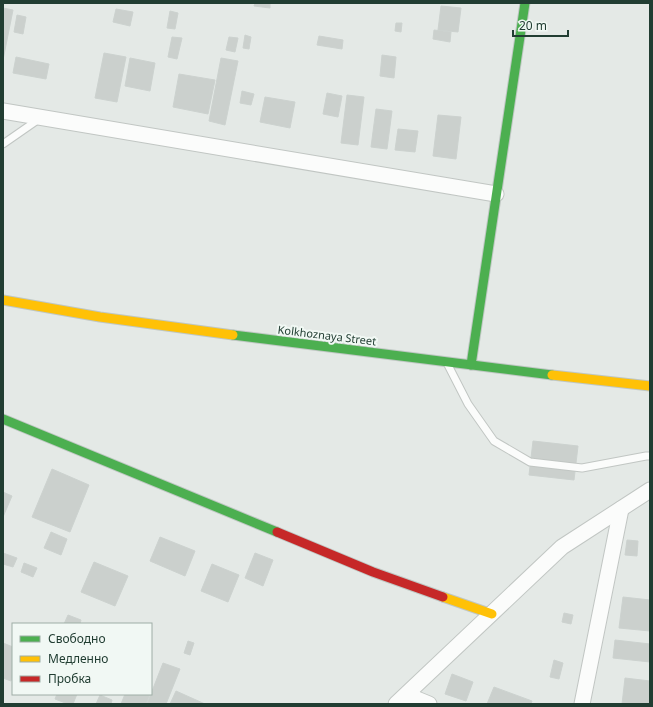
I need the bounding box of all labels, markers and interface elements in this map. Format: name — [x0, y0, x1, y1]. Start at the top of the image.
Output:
scale bar — [513, 12, 568, 38]
text: 20 m — [519, 17, 547, 34]
street label: Kolkhoznaya Street — [277, 322, 377, 348]
legend — [12, 623, 152, 695]
text: Свободно — [48, 630, 106, 647]
text: Медленно — [48, 650, 108, 667]
text: Пробка — [48, 670, 91, 687]

